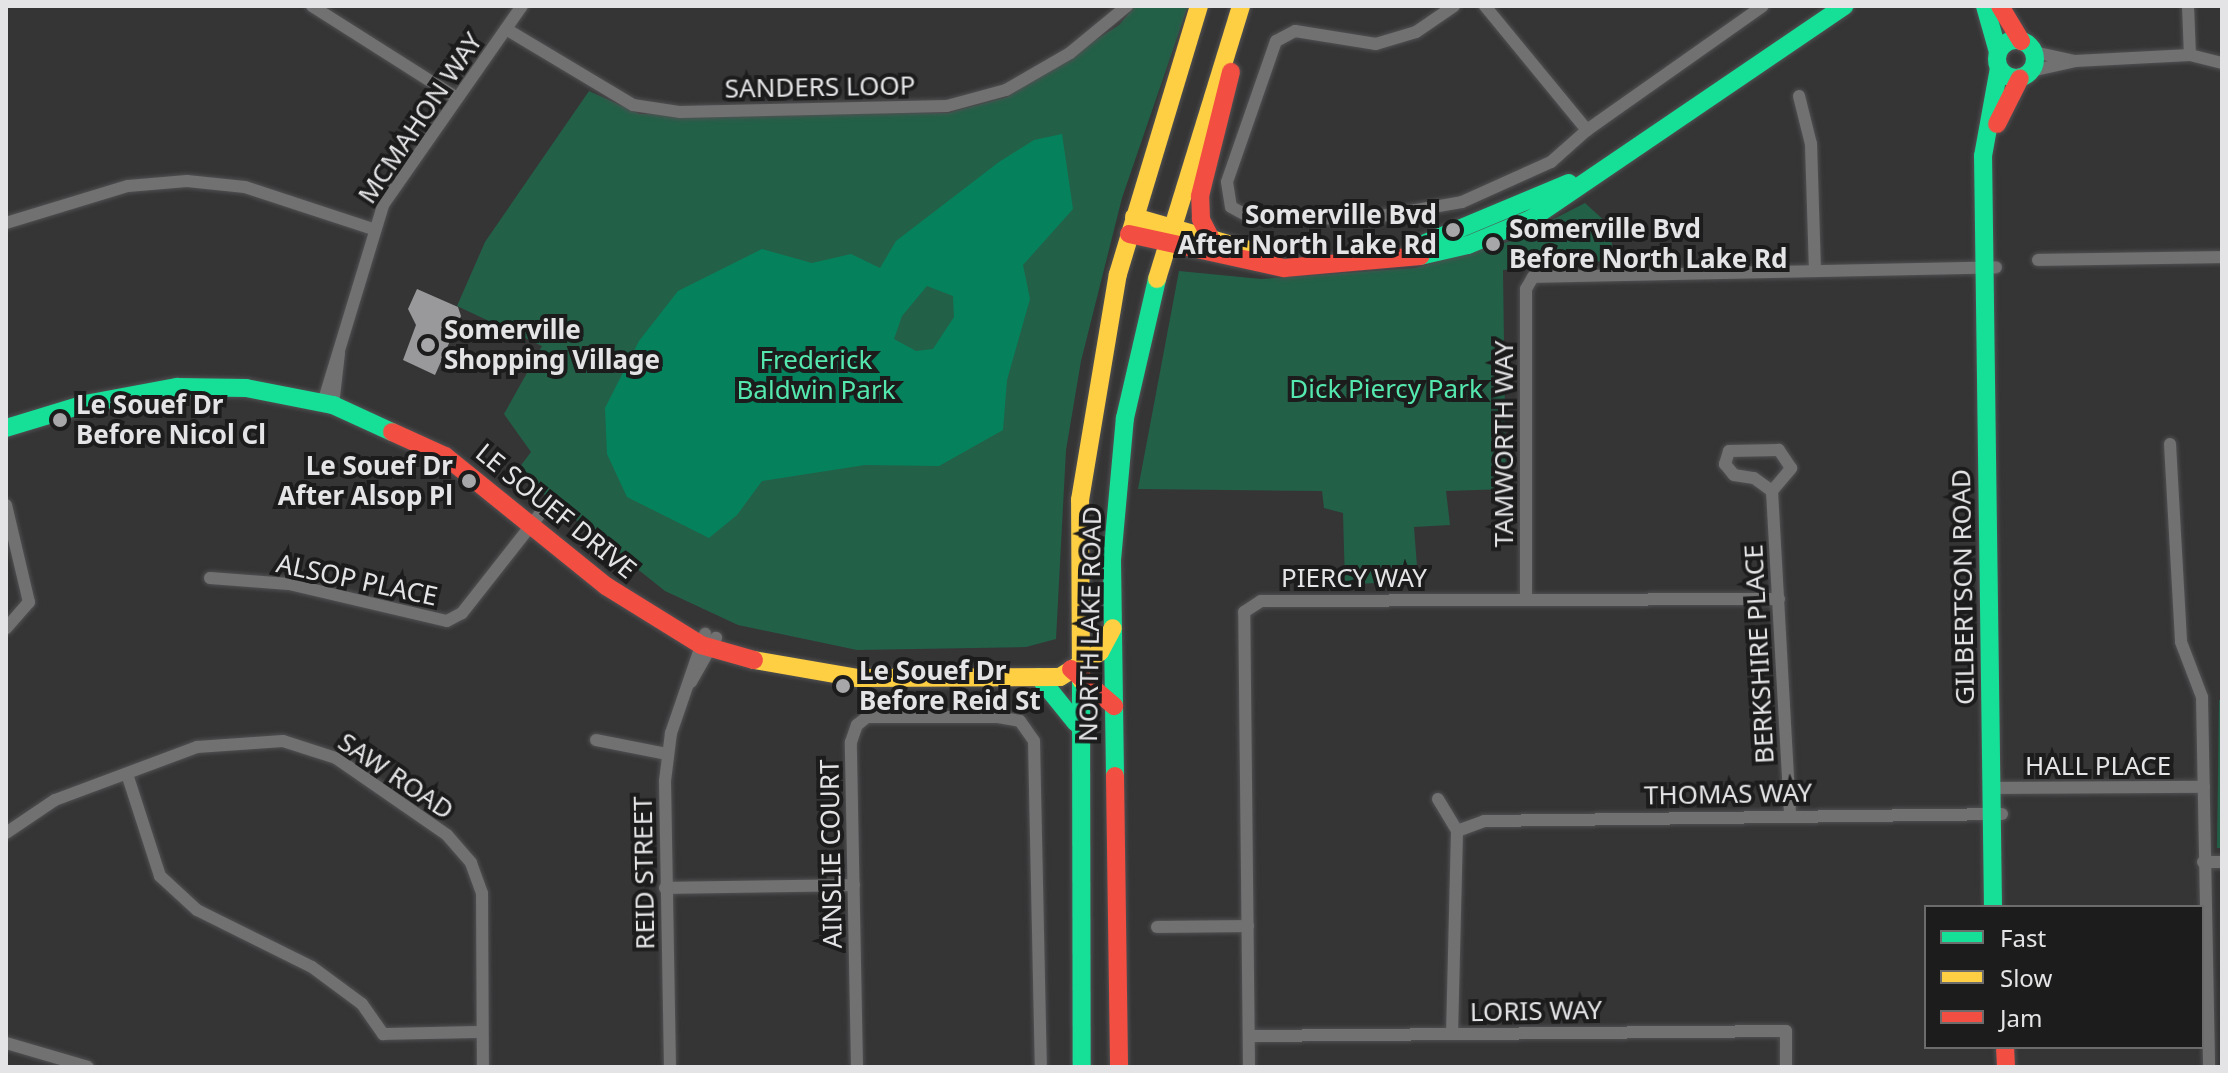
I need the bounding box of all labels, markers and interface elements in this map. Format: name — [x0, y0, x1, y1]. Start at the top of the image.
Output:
street label: MCMAHON WAY — [351, 27, 489, 209]
street label: SANDERS LOOP — [724, 70, 916, 104]
place label: Somerville Bvd After North Lake Rd — [1178, 199, 1437, 260]
place label: Somerville Bvd Before North Lake Rd — [1509, 213, 1787, 274]
marker: Somerville Bvd After North Lake Rd — [1444, 221, 1462, 239]
marker: Somerville Bvd Before North Lake Rd — [1484, 235, 1502, 253]
place label: Somerville Shopping Village — [444, 314, 660, 376]
marker: Somerville Shopping Village — [419, 336, 437, 354]
street label: TAMWORTH WAY — [1488, 341, 1520, 547]
park label: Frederick Baldwin Park — [736, 344, 896, 406]
park label: Dick Piercy Park — [1289, 373, 1483, 405]
place label: Le Souef Dr Before Nicol Cl — [76, 389, 266, 450]
marker: Le Souef Dr Before Nicol Cl — [51, 411, 69, 429]
street label: LE SOUEF DRIVE — [470, 437, 642, 585]
place label: Le Souef Dr After Alsop Pl — [278, 450, 453, 512]
street label: GILBERTSON ROAD — [1945, 469, 1981, 705]
marker: Le Souef Dr After Alsop Pl — [460, 472, 478, 490]
street label: NORTH LAKE ROAD — [1072, 506, 1108, 742]
street label: BERKSHIRE PLACE — [1738, 543, 1780, 765]
street label: ALSOP PLACE — [274, 548, 440, 612]
street label: PIERCY WAY — [1281, 562, 1427, 594]
place label: Le Souef Dr Before Reid St — [859, 655, 1041, 716]
marker: Le Souef Dr Before Reid St — [834, 677, 852, 695]
street label: SAW ROAD — [332, 726, 460, 826]
street label: HALL PLACE — [2025, 750, 2171, 782]
street label: AINSLIE COURT — [814, 759, 848, 949]
street label: THOMAS WAY — [1644, 777, 1812, 811]
street label: REID STREET — [627, 796, 661, 950]
legend — [1924, 905, 2204, 1049]
text: Fast — [2000, 921, 2046, 954]
text: Slow — [2000, 961, 2052, 994]
street label: LORIS WAY — [1470, 994, 1602, 1028]
text: Jam — [2000, 1001, 2042, 1034]

